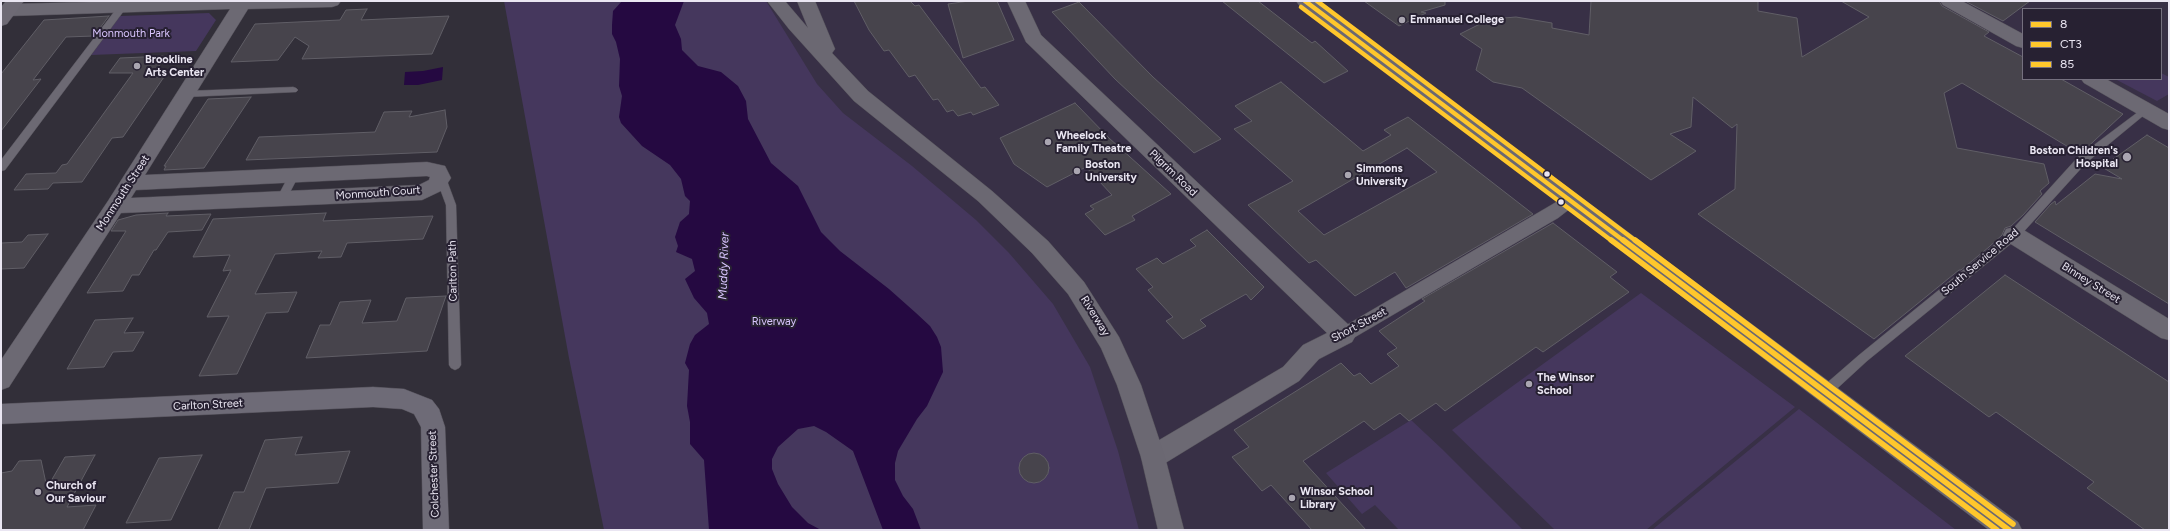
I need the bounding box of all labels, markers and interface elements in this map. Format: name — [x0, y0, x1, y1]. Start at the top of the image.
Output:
legend — [2022, 8, 2162, 80]
place label: Emmanuel College — [1410, 13, 1504, 27]
marker: Emmanuel College — [1397, 15, 1407, 25]
text: 8 — [2060, 17, 2067, 31]
park label: Monmouth Park — [92, 27, 170, 41]
text: CT3 — [2060, 37, 2082, 51]
place label: Brookline Arts Center — [145, 53, 204, 79]
text: 85 — [2060, 57, 2074, 71]
marker: Brookline Arts Center — [132, 61, 142, 71]
place label: Wheelock Family Theatre — [1056, 129, 1131, 155]
marker: Wheelock Family Theatre — [1043, 137, 1053, 147]
place label: Boston Children's Hospital — [2029, 144, 2118, 170]
street label: Pilgrim Road — [1146, 147, 1200, 199]
marker: Boston Children's Hospital — [2121, 151, 2133, 163]
street label: Monmouth Street — [94, 153, 152, 233]
place label: Boston University — [1085, 158, 1137, 184]
place label: Simmons University — [1356, 162, 1408, 188]
marker: Boston University — [1072, 166, 1082, 176]
unlabelled marker — [1542, 169, 1552, 179]
marker: Simmons University — [1343, 170, 1353, 180]
street label: Monmouth Court — [335, 183, 421, 203]
unlabelled marker — [1556, 197, 1566, 207]
street label: South Service Road — [1939, 226, 2021, 298]
water label: Muddy River — [716, 232, 732, 300]
street label: Carlton Path — [446, 240, 460, 302]
street label: Binney Street — [2059, 260, 2123, 306]
street label: Riverway — [1078, 294, 1112, 338]
street label: Short Street — [1329, 305, 1389, 345]
park label: Riverway — [752, 315, 796, 329]
place label: The Winsor School — [1537, 371, 1594, 397]
marker: The Winsor School — [1524, 379, 1534, 389]
street label: Carlton Street — [173, 397, 243, 413]
street label: Colchester Street — [426, 430, 442, 518]
place label: Church of Our Saviour — [46, 479, 106, 505]
place label: Winsor School Library — [1300, 485, 1373, 511]
marker: Church of Our Saviour — [33, 487, 43, 497]
marker: Winsor School Library — [1287, 493, 1297, 503]

